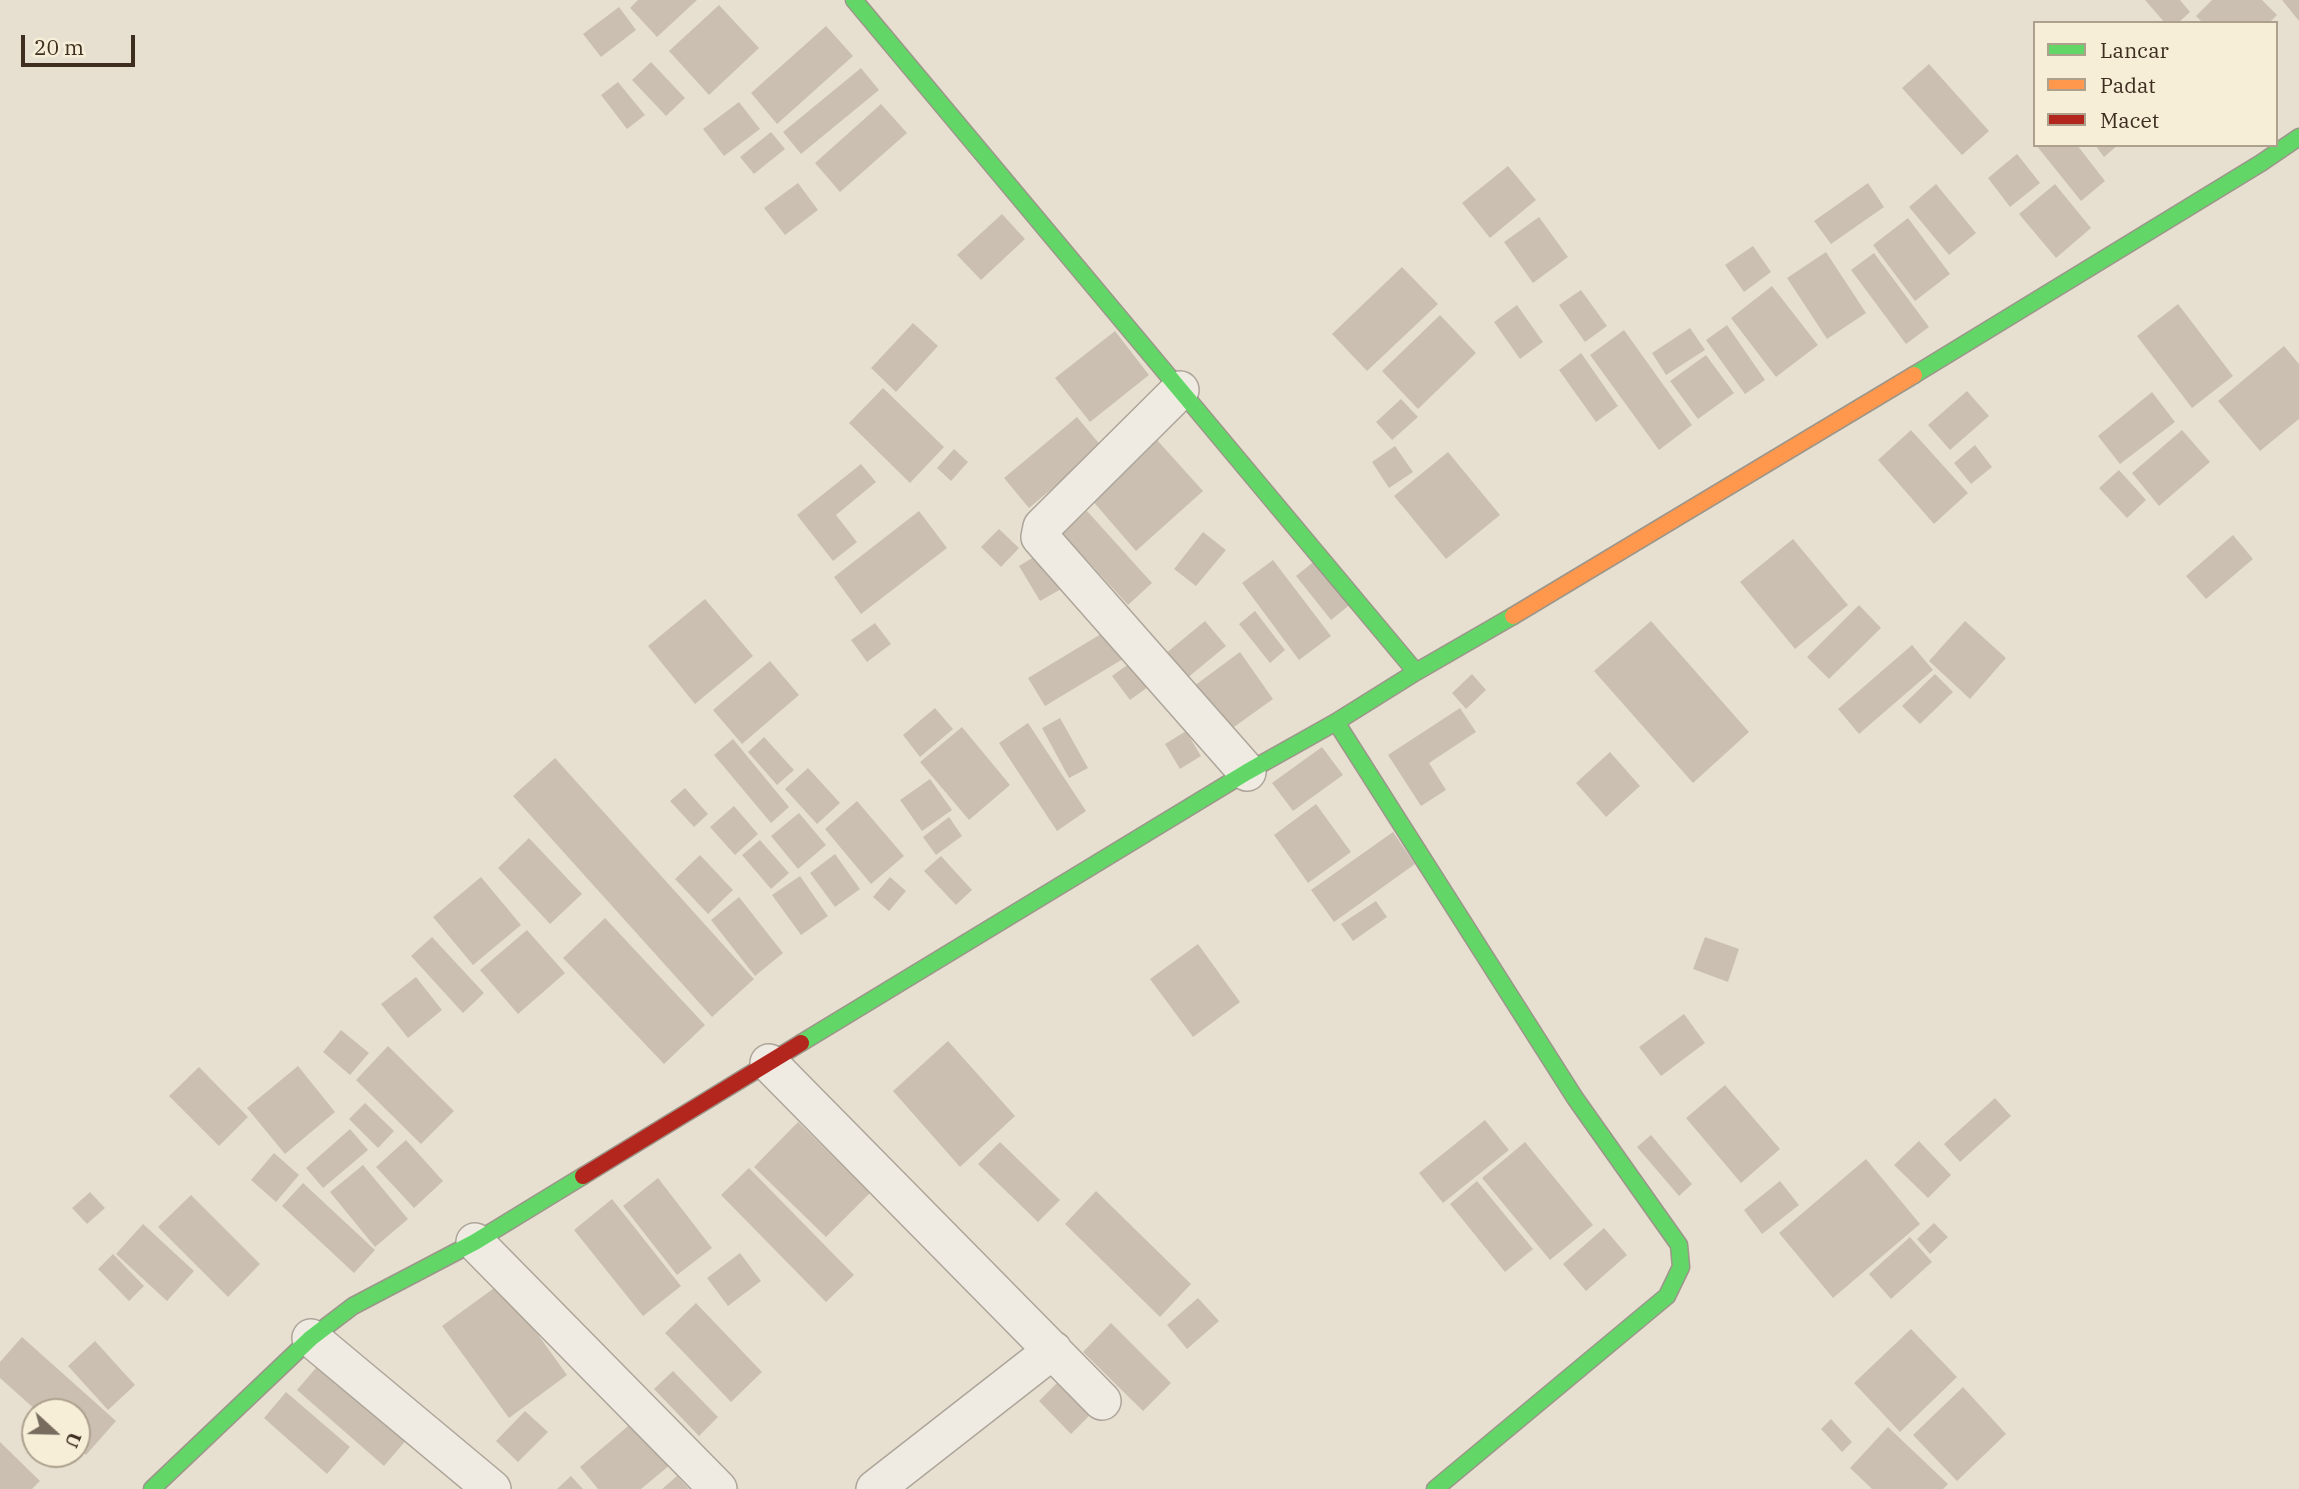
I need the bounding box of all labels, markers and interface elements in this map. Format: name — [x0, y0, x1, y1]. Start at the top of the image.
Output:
scale bar — [24, 21, 138, 65]
legend — [2033, 21, 2278, 147]
text: 20 m — [34, 33, 84, 61]
text: Lancar — [2100, 36, 2169, 64]
text: Padat — [2100, 71, 2156, 99]
text: Macet — [2100, 106, 2159, 134]
north arrow — [21, 1398, 91, 1468]
text: U — [60, 1429, 87, 1451]

